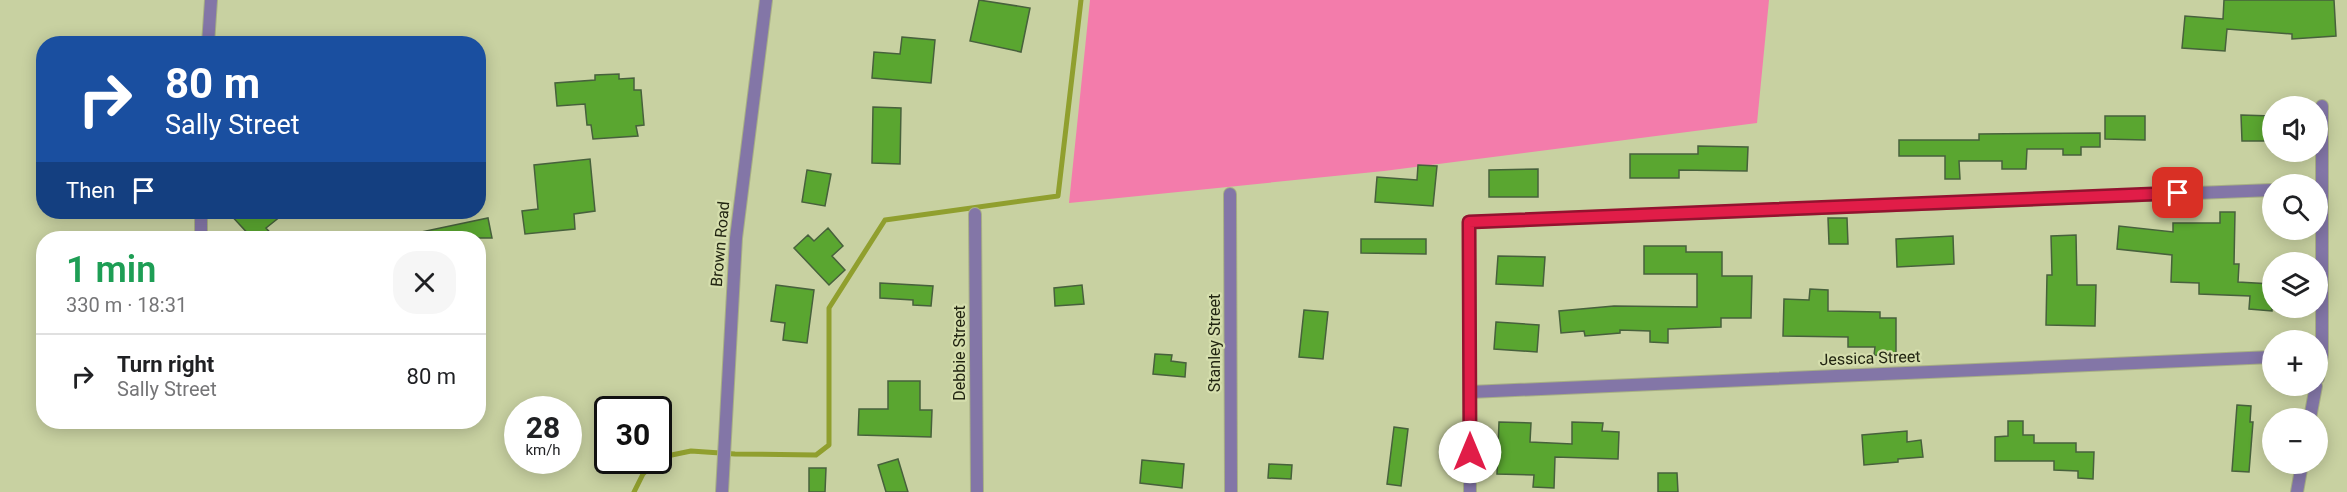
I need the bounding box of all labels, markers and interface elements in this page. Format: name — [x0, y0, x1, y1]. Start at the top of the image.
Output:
text: 80 m — [165, 59, 260, 108]
icon: right — [66, 60, 144, 138]
map controls — [2262, 96, 2328, 474]
button: sound — [2262, 96, 2328, 162]
text: Sally Street — [165, 109, 300, 141]
pin — [2152, 167, 2203, 218]
icon: arrive — [127, 174, 160, 207]
button: search — [2262, 174, 2328, 240]
icon: arrive — [2161, 176, 2194, 209]
text: Then — [66, 178, 115, 203]
street label: Brown Road — [707, 200, 733, 288]
text: 1 min — [66, 249, 156, 291]
button: close — [393, 251, 456, 314]
button: layers — [2262, 252, 2328, 318]
text: 330 m · 18:31 — [66, 293, 187, 317]
street label: Stanley Street — [1205, 294, 1224, 392]
street label: Debbie Street — [950, 305, 969, 401]
button: + — [2262, 330, 2328, 396]
street label: Jessica Street — [1819, 347, 1921, 369]
text: Turn right — [117, 352, 214, 377]
icon: right — [66, 360, 99, 393]
text: 80 m — [407, 364, 456, 389]
text: Sally Street — [117, 377, 217, 401]
speed limit sign: 30 — [594, 396, 672, 474]
button: − — [2262, 408, 2328, 474]
text: 28 — [526, 410, 560, 445]
position arrow — [1438, 420, 1502, 484]
text: km/h — [525, 441, 561, 459]

